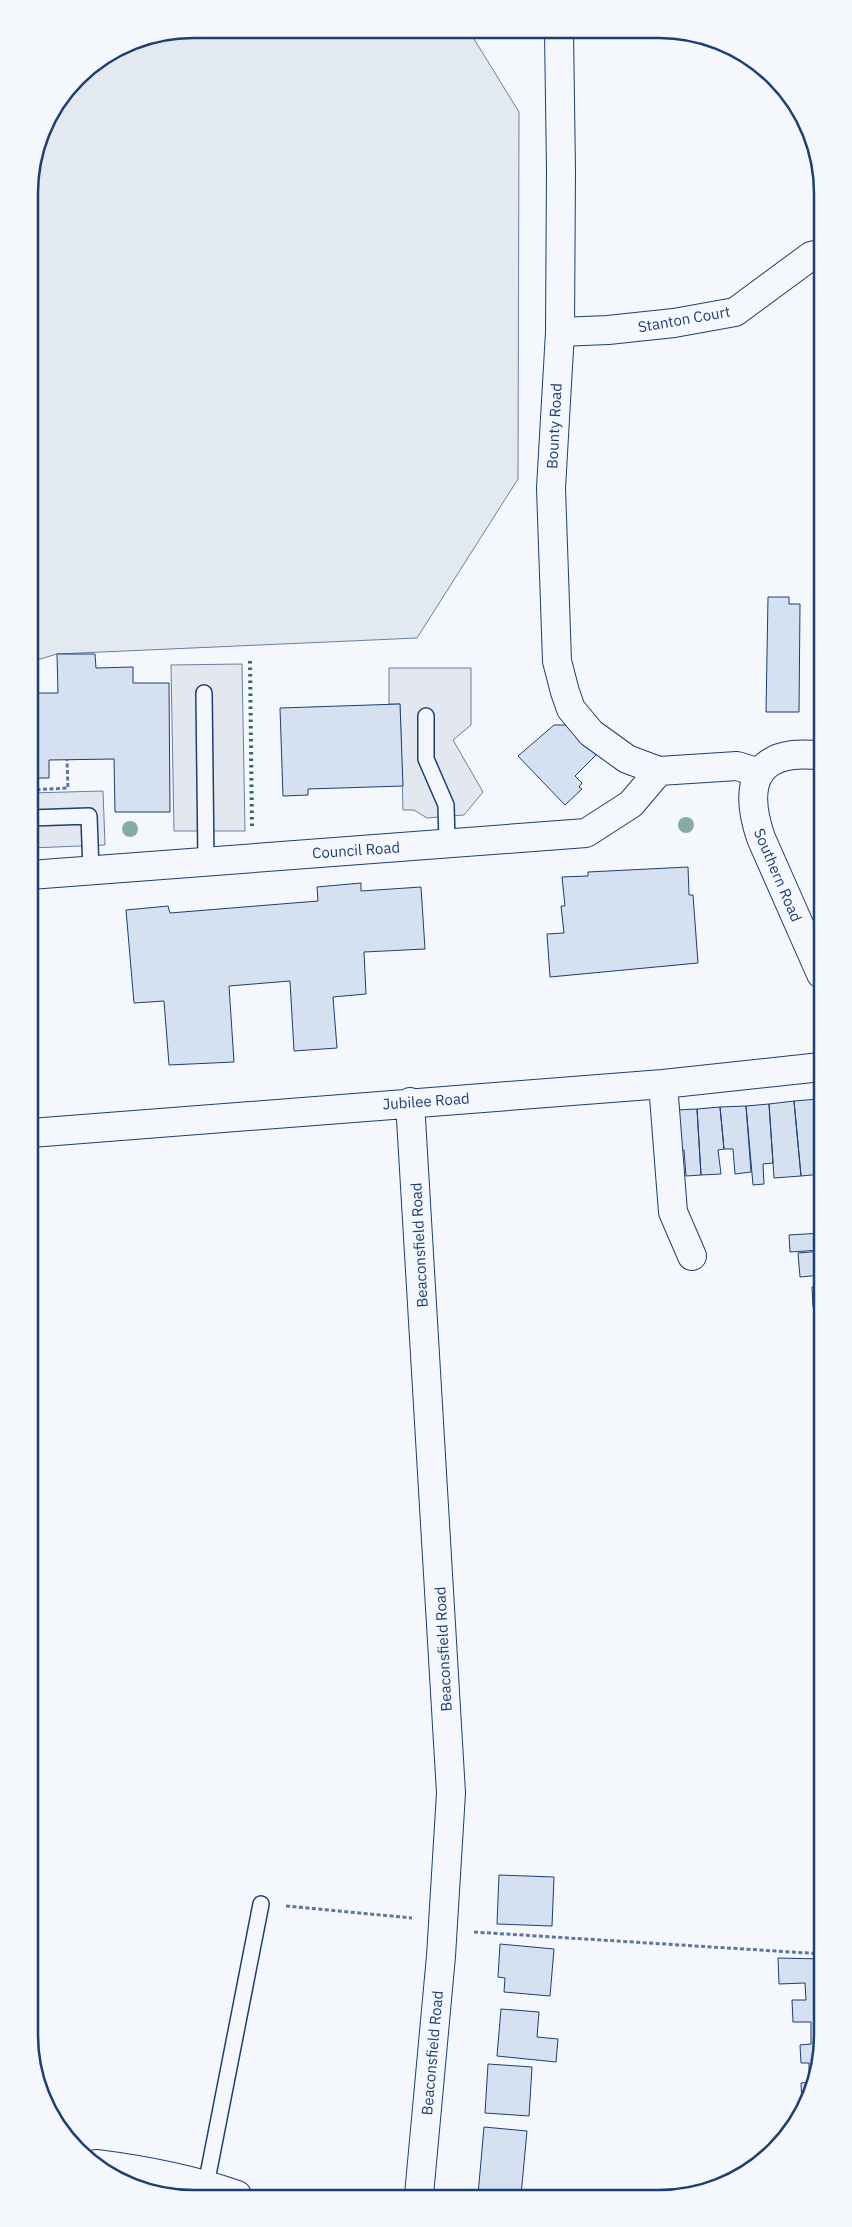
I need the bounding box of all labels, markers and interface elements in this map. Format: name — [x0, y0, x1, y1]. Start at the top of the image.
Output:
street label: Stanton Court — [636, 302, 732, 336]
street label: Bounty Road — [542, 383, 566, 469]
street label: Southern Road — [750, 825, 806, 925]
street label: Council Road — [311, 837, 401, 863]
street label: Jubilee Road — [382, 1088, 470, 1114]
street label: Beaconsfield Road — [406, 1182, 432, 1308]
street label: Beaconsfield Road — [430, 1586, 456, 1712]
street label: Beaconsfield Road — [417, 1990, 447, 2116]

